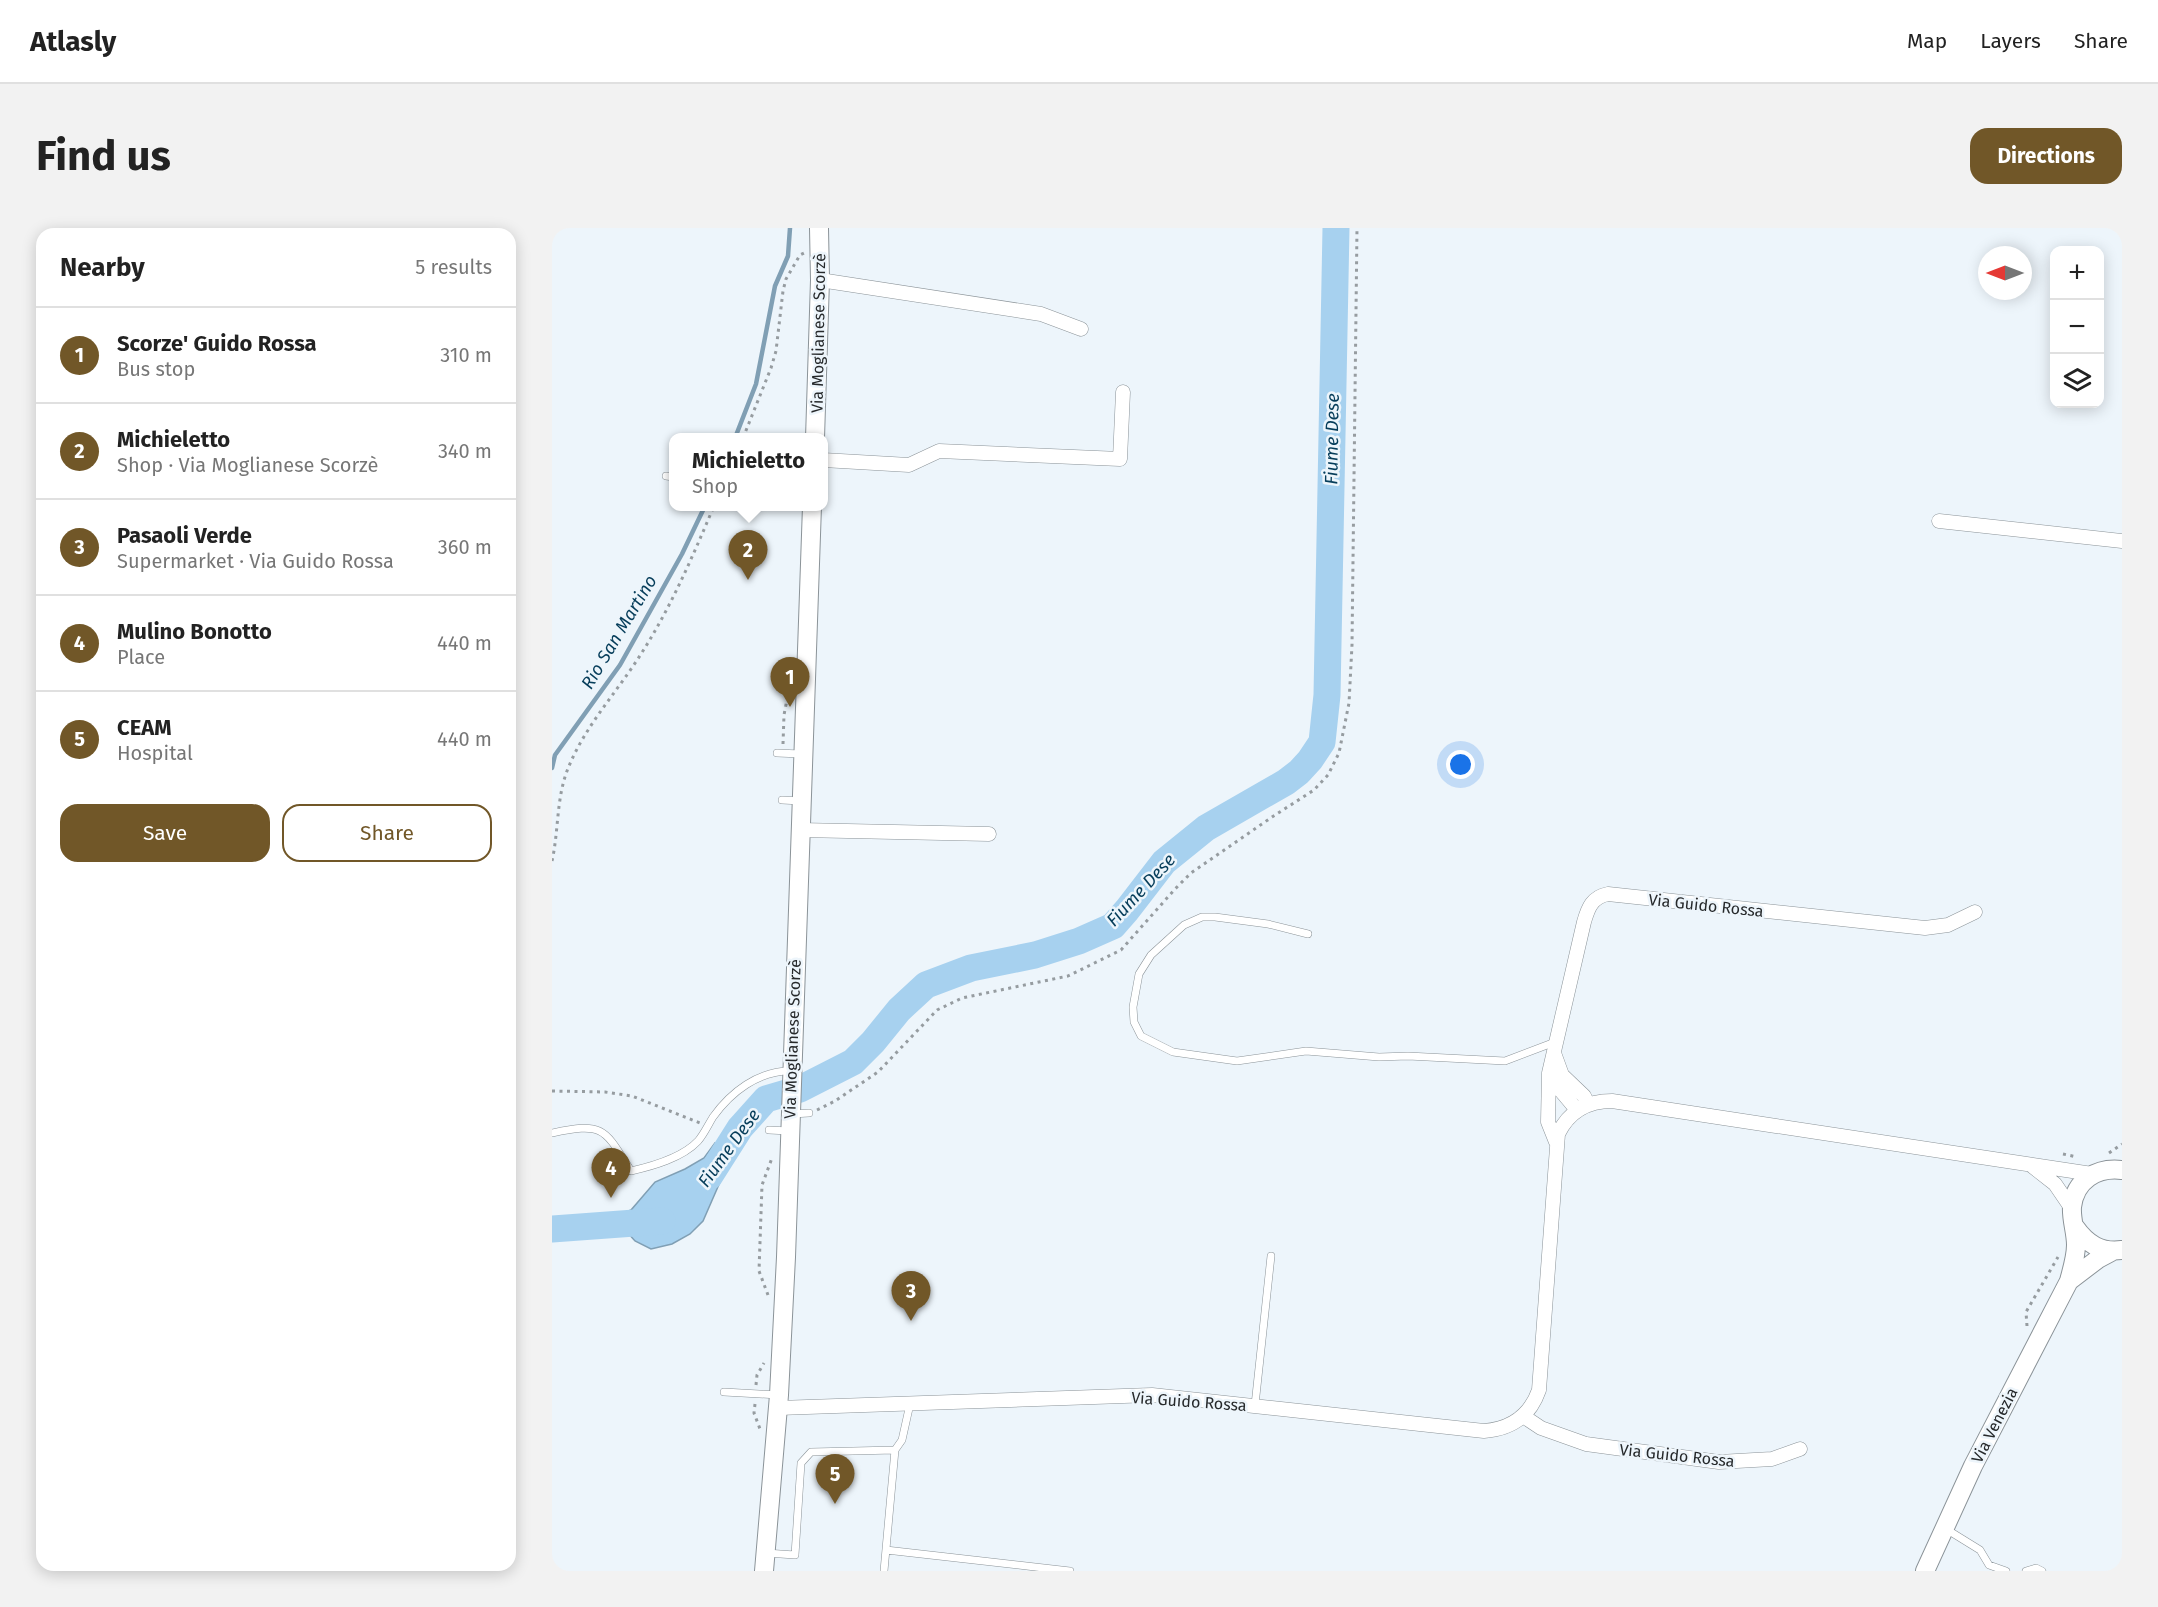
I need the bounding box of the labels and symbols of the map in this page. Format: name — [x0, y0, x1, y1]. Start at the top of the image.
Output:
north arrow — [1978, 246, 2032, 300]
street label: Via Moglianese Scorzè — [808, 253, 829, 413]
water label: Fiume Dese — [1320, 393, 1344, 485]
pin: 2 — [728, 530, 768, 580]
water label: Rio San Martino — [576, 571, 662, 693]
pin: 1 — [770, 658, 810, 707]
your location — [1446, 750, 1475, 779]
water label: Fiume Dese — [1102, 849, 1180, 931]
street label: Via Guido Rossa — [1647, 890, 1764, 921]
street label: Via Moglianese Scorzè — [780, 959, 805, 1119]
water label: Fiume Dese — [693, 1105, 765, 1191]
pin: 4 — [592, 1148, 630, 1198]
pin: 3 — [892, 1272, 930, 1321]
street label: Via Venezia — [1967, 1384, 2021, 1466]
street label: Via Guido Rossa — [1131, 1388, 1247, 1415]
street label: Via Guido Rossa — [1618, 1440, 1735, 1471]
pin: 5 — [816, 1454, 854, 1504]

